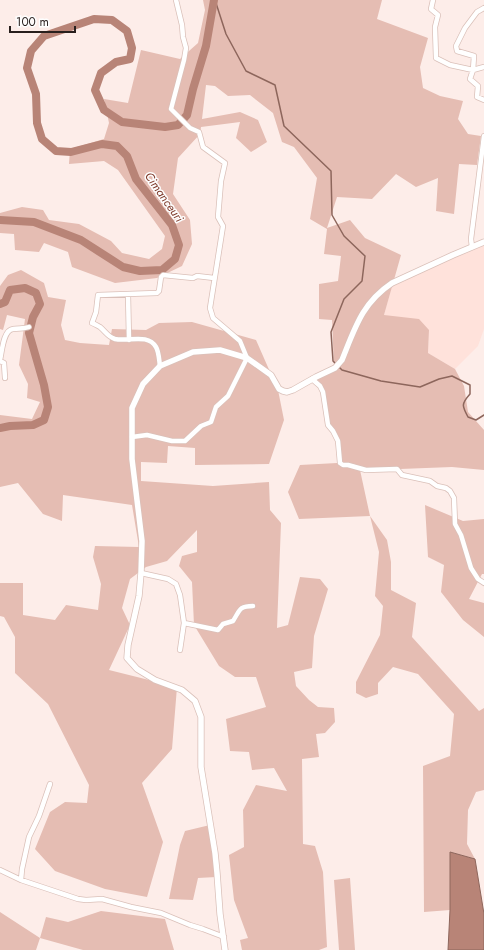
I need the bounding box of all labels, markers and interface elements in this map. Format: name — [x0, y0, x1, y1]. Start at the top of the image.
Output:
scale bar — [10, 8, 75, 34]
text: 100 m — [16, 13, 49, 31]
water label: Cimanceuri — [140, 168, 188, 227]

